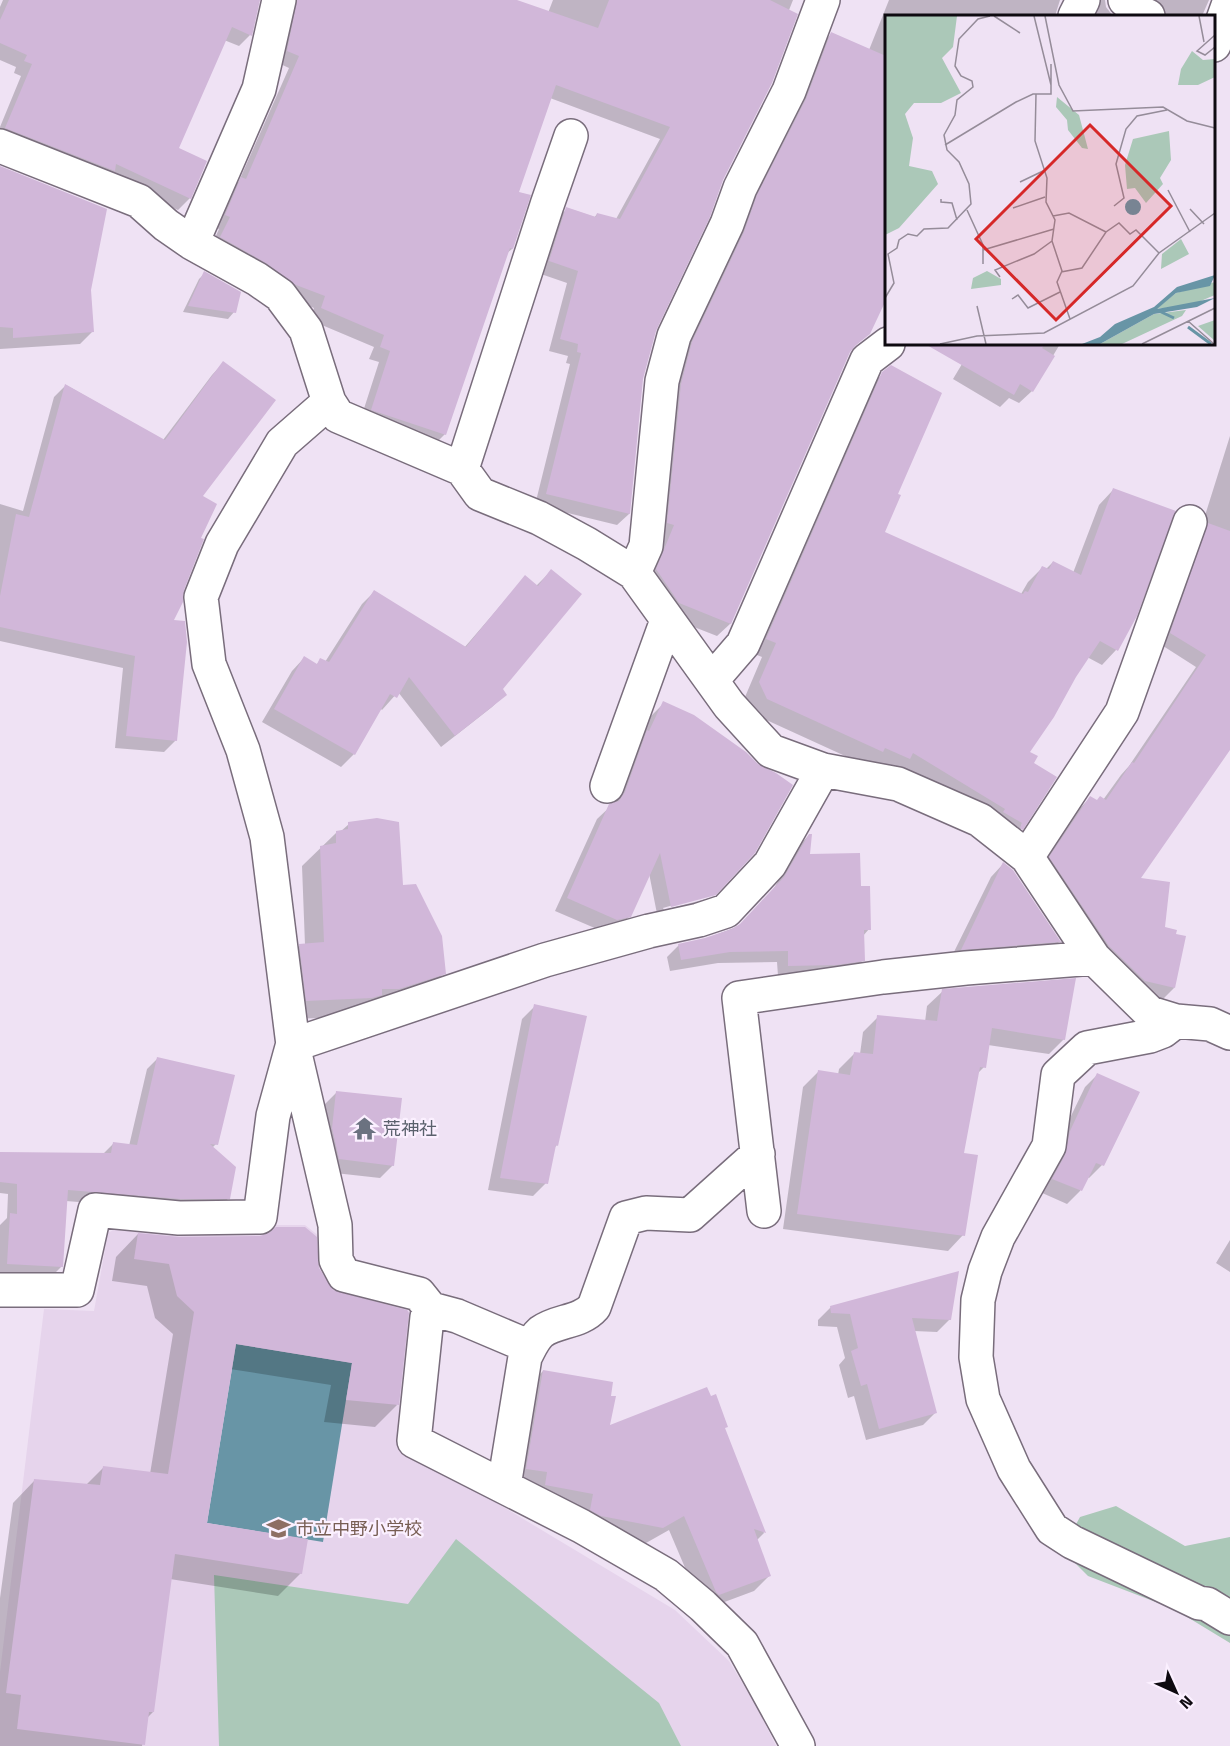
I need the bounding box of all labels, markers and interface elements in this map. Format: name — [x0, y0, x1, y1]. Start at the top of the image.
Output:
inset map — [885, 15, 1215, 345]
temple icon: 荒神社 — [352, 1115, 378, 1141]
place label: 荒神社 — [383, 1115, 437, 1142]
school or university icon: 市立中野小学校 — [265, 1515, 291, 1541]
place label: 市立中野小学校 — [296, 1515, 422, 1542]
north arrow — [1146, 1662, 1206, 1722]
text: N — [1174, 1690, 1199, 1715]

